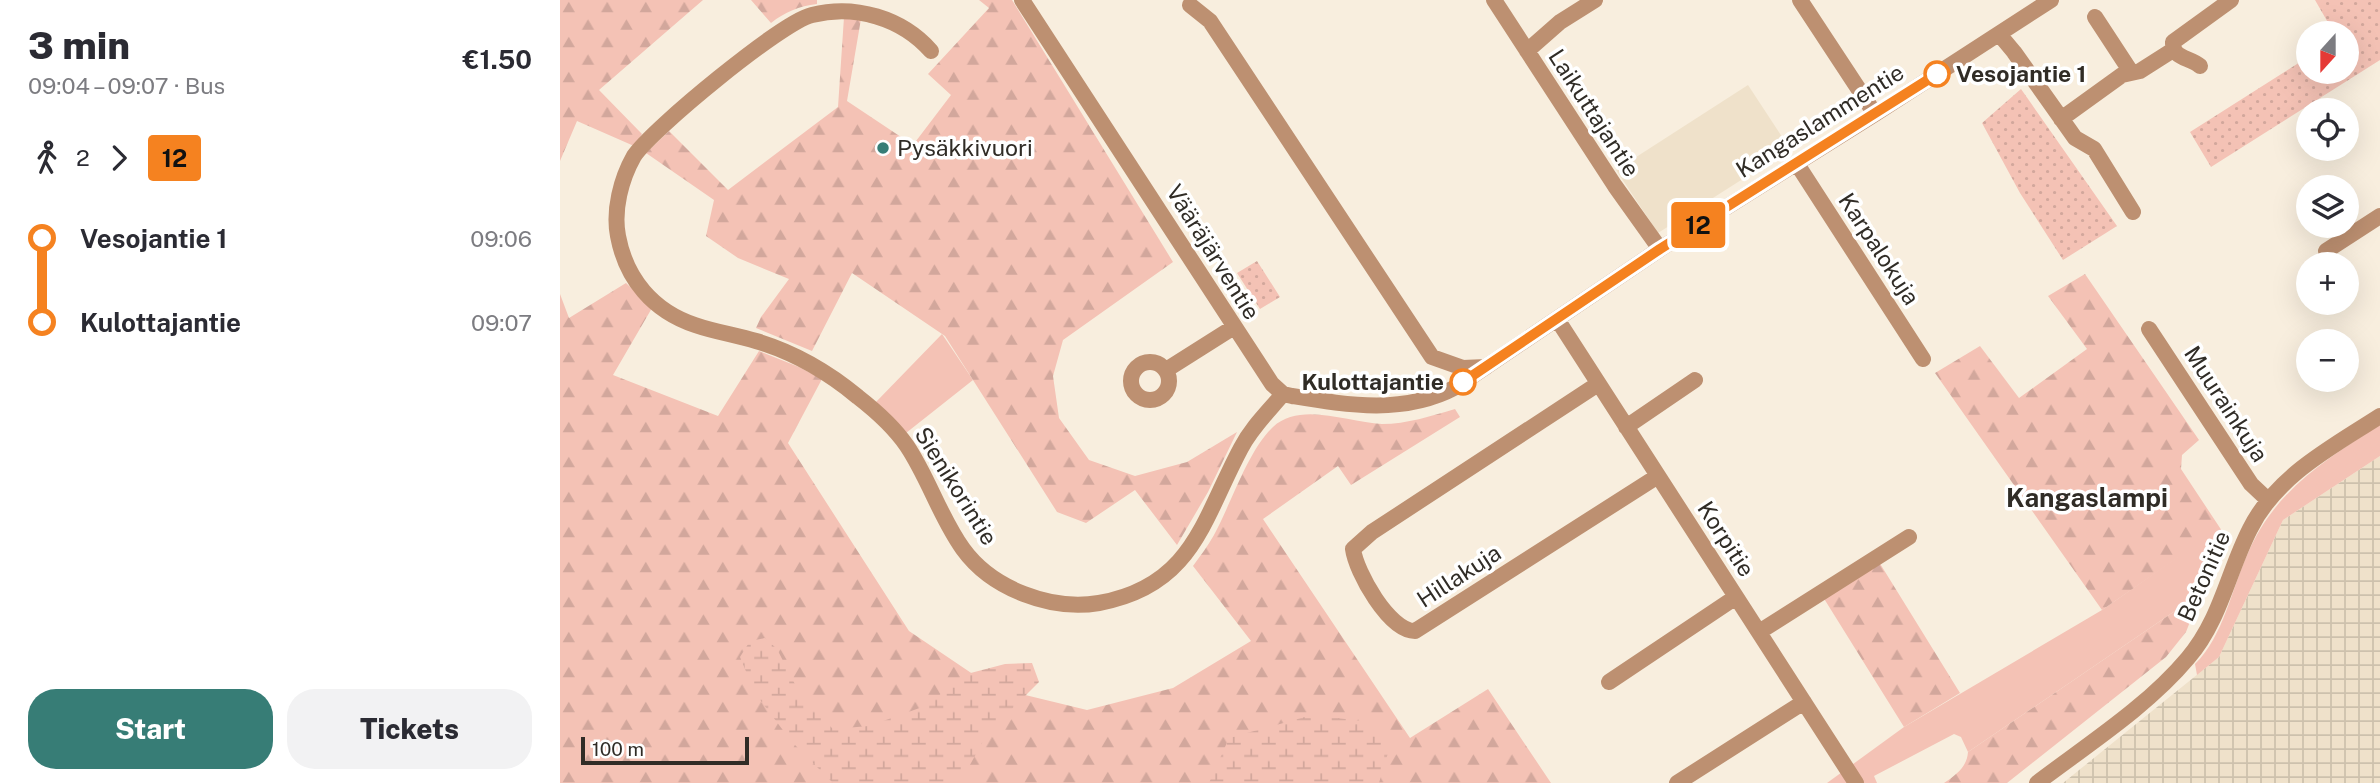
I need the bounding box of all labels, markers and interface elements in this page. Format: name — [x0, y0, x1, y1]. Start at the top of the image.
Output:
north arrow — [2296, 21, 2359, 84]
map controls — [2296, 21, 2359, 392]
text: 3 min — [28, 23, 130, 68]
text: €1.50 — [463, 44, 532, 75]
street label: Laikuttajantie — [1543, 44, 1646, 181]
street label: Kangaslammentie — [1731, 58, 1909, 183]
place label: Vesojantie 1 — [1956, 60, 2086, 87]
marker: Vesojantie 1 — [1924, 61, 1950, 87]
text: 09:04 – 09:07 · Bus — [28, 72, 225, 99]
button: locate — [2296, 98, 2359, 161]
place label: Pysäkkivuori — [897, 134, 1033, 161]
icon: walk — [28, 139, 66, 177]
icon: forward — [100, 139, 138, 177]
marker: Pysäkkivuori — [875, 140, 891, 156]
text: 2 — [76, 144, 90, 171]
text: 12 — [162, 144, 187, 172]
button: layers — [2296, 175, 2359, 238]
street label: Vääräjärventie — [1161, 179, 1266, 324]
street label: Karpalokuja — [1833, 188, 1925, 310]
line badge: 12 — [1666, 202, 1730, 248]
text: 12 — [1685, 211, 1711, 239]
text: Vesojantie 1 — [80, 223, 227, 254]
text: 09:06 — [470, 225, 532, 252]
button: + — [2296, 252, 2359, 315]
text: Kulottajantie — [80, 307, 241, 338]
text: 09:07 — [471, 309, 532, 336]
button: − — [2296, 329, 2359, 392]
street label: Muurainkuja — [2179, 341, 2274, 467]
place label: Kulottajantie — [1302, 368, 1444, 395]
marker: Kulottajantie — [1450, 369, 1476, 395]
street label: Sienikorintie — [909, 422, 1003, 550]
district label: Kangaslampi — [2006, 482, 2168, 513]
street label: Korpitie — [1692, 496, 1761, 581]
street label: Betonitie — [2172, 526, 2235, 625]
street label: Hillakuja — [1412, 539, 1506, 613]
button: Start — [28, 689, 273, 769]
button: Tickets — [287, 689, 532, 769]
scale bar — [581, 734, 749, 766]
text: 100 m — [592, 738, 644, 760]

